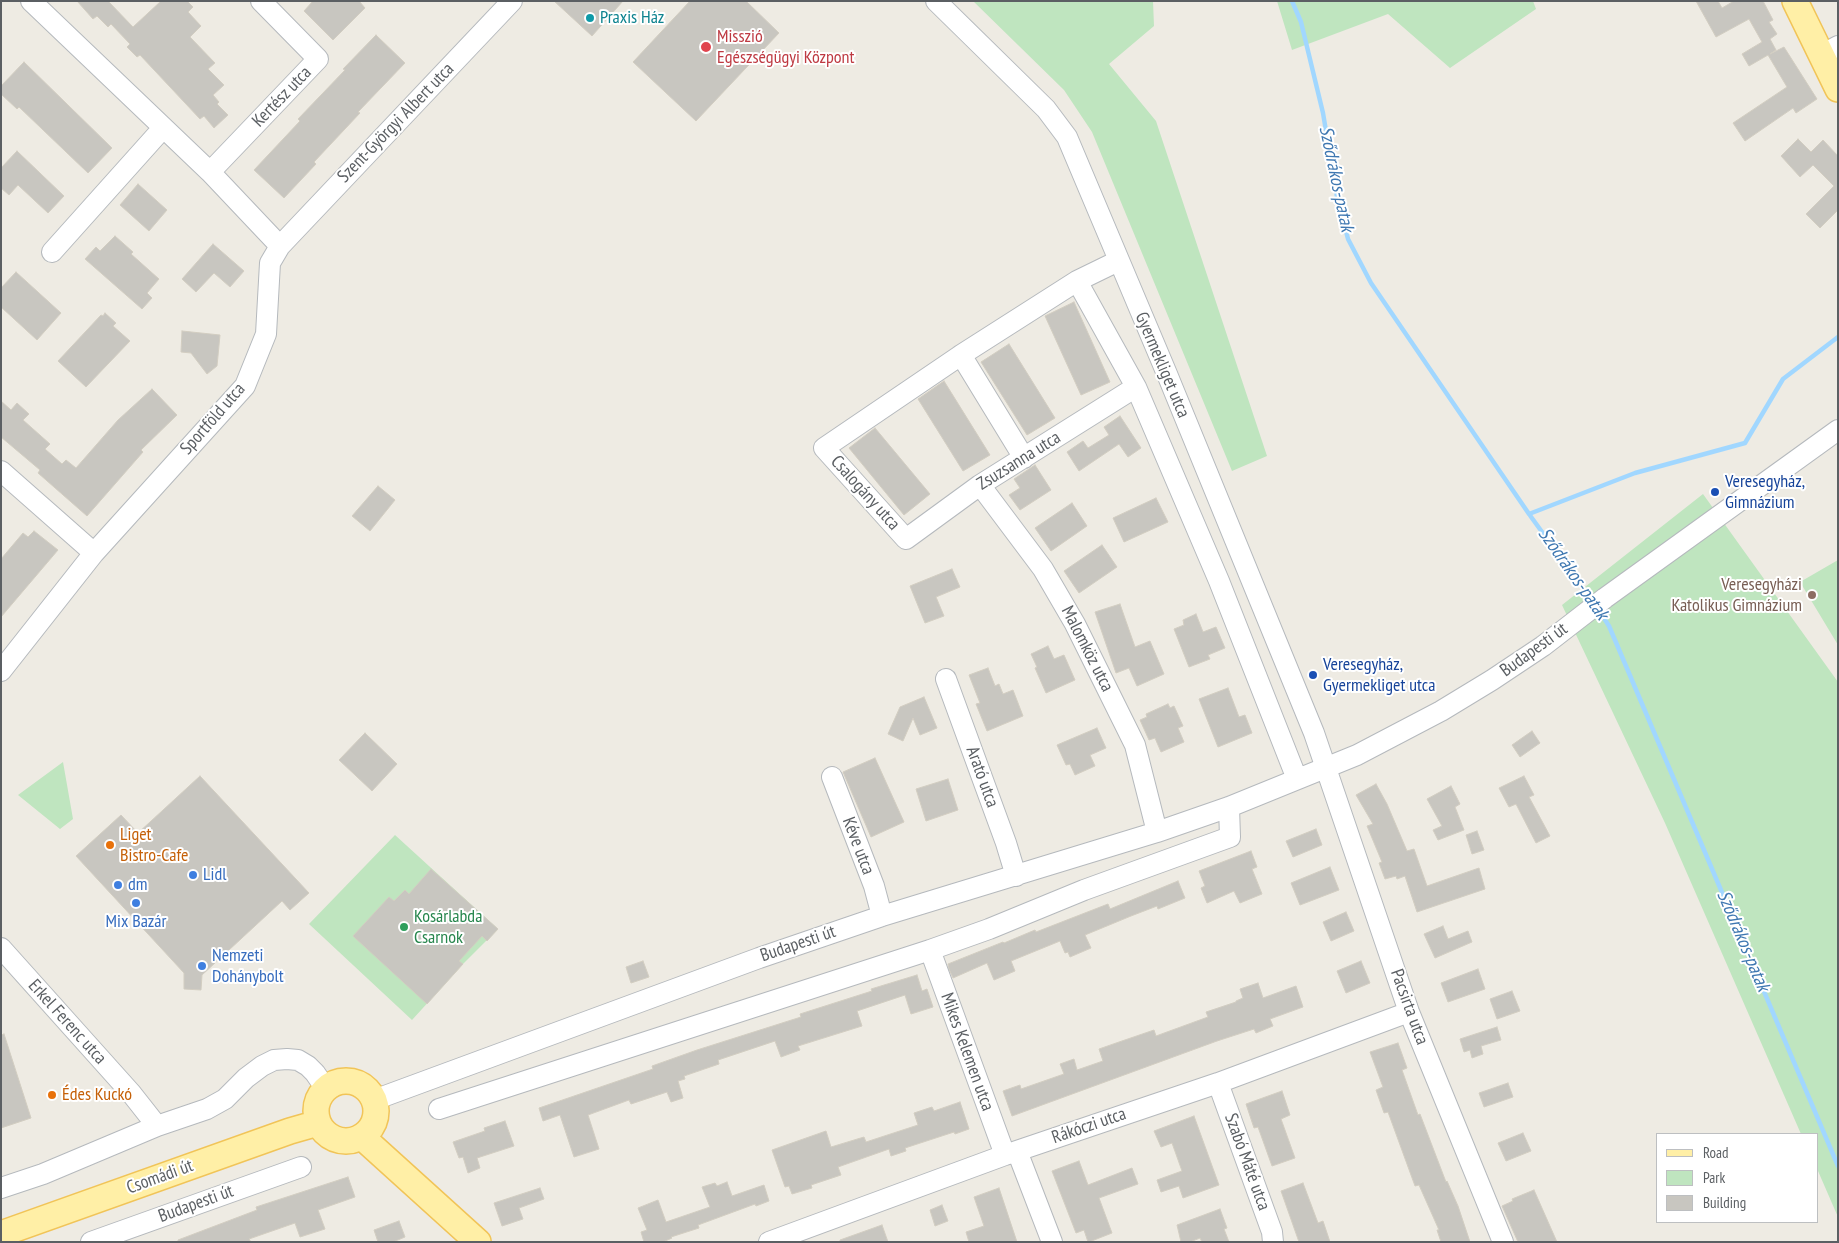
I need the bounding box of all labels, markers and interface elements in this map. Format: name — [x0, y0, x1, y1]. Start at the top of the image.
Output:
place label: Praxis Ház — [600, 7, 664, 29]
marker: Praxis Ház — [584, 12, 596, 24]
place label: Misszió Egészségügyi Központ — [717, 26, 854, 68]
marker: Misszió Egészségügyi Központ — [699, 40, 713, 54]
street label: Szent-Györgyi Albert utca — [333, 59, 459, 187]
street label: Kertész utca — [248, 62, 316, 132]
water label: Sződrákos-patak — [1314, 124, 1358, 234]
street label: Gyermekliget utca — [1130, 309, 1194, 421]
street label: Sportföld utca — [176, 379, 250, 459]
street label: Zsuzsanna utca — [973, 427, 1065, 495]
street label: Csalogány utca — [826, 451, 904, 535]
place label: Veresegyház, Gimnázium — [1725, 471, 1805, 514]
marker: Veresegyház, Gimnázium — [1709, 486, 1721, 498]
water label: Sződrákos-patak — [1533, 523, 1613, 625]
place label: Veresegyházi Katolikus Gimnázium — [1671, 574, 1802, 616]
marker: Veresegyházi Katolikus Gimnázium — [1806, 589, 1818, 601]
street label: Malomköz utca — [1056, 603, 1118, 695]
street label: Budapesti út — [1496, 618, 1572, 682]
place label: Veresegyház, Gyermekliget utca — [1323, 654, 1435, 696]
marker: Veresegyház, Gyermekliget utca — [1307, 669, 1319, 681]
street label: Arató utca — [961, 744, 1003, 810]
street label: Kéve utca — [837, 814, 879, 878]
place label: Liget Bistro-Cafe — [120, 824, 188, 866]
marker: Liget Bistro-Cafe — [104, 839, 116, 851]
place label: Lidl — [203, 864, 226, 886]
marker: Lidl — [187, 869, 199, 881]
place label: dm — [128, 874, 148, 896]
marker: dm — [112, 879, 124, 891]
water label: Sződrákos-patak — [1712, 887, 1774, 995]
marker: Mix Bazár — [130, 897, 142, 909]
place label: Kosárlabda Csarnok — [414, 906, 482, 949]
place label: Mix Bazár — [106, 911, 166, 933]
marker: Kosárlabda Csarnok — [398, 921, 410, 933]
street label: Budapesti út — [758, 921, 838, 967]
place label: Nemzeti Dohánybolt — [212, 945, 284, 988]
marker: Nemzeti Dohánybolt — [196, 960, 208, 972]
street label: Pacsirta utca — [1385, 966, 1433, 1048]
street label: Erkel Ferenc utca — [23, 975, 111, 1069]
street label: Mikes Kelemen utca — [936, 990, 998, 1114]
place label: Édes Kuckó — [62, 1084, 132, 1106]
marker: Édes Kuckó — [46, 1089, 58, 1101]
street label: Rákóczi utca — [1049, 1103, 1129, 1149]
street label: Szabó Máté utca — [1219, 1111, 1275, 1213]
legend — [1656, 1133, 1819, 1223]
text: Road — [1703, 1143, 1729, 1162]
street label: Csomádi út — [124, 1155, 196, 1199]
text: Park — [1703, 1168, 1725, 1187]
street label: Budapesti út — [156, 1181, 236, 1227]
text: Building — [1703, 1193, 1746, 1212]

